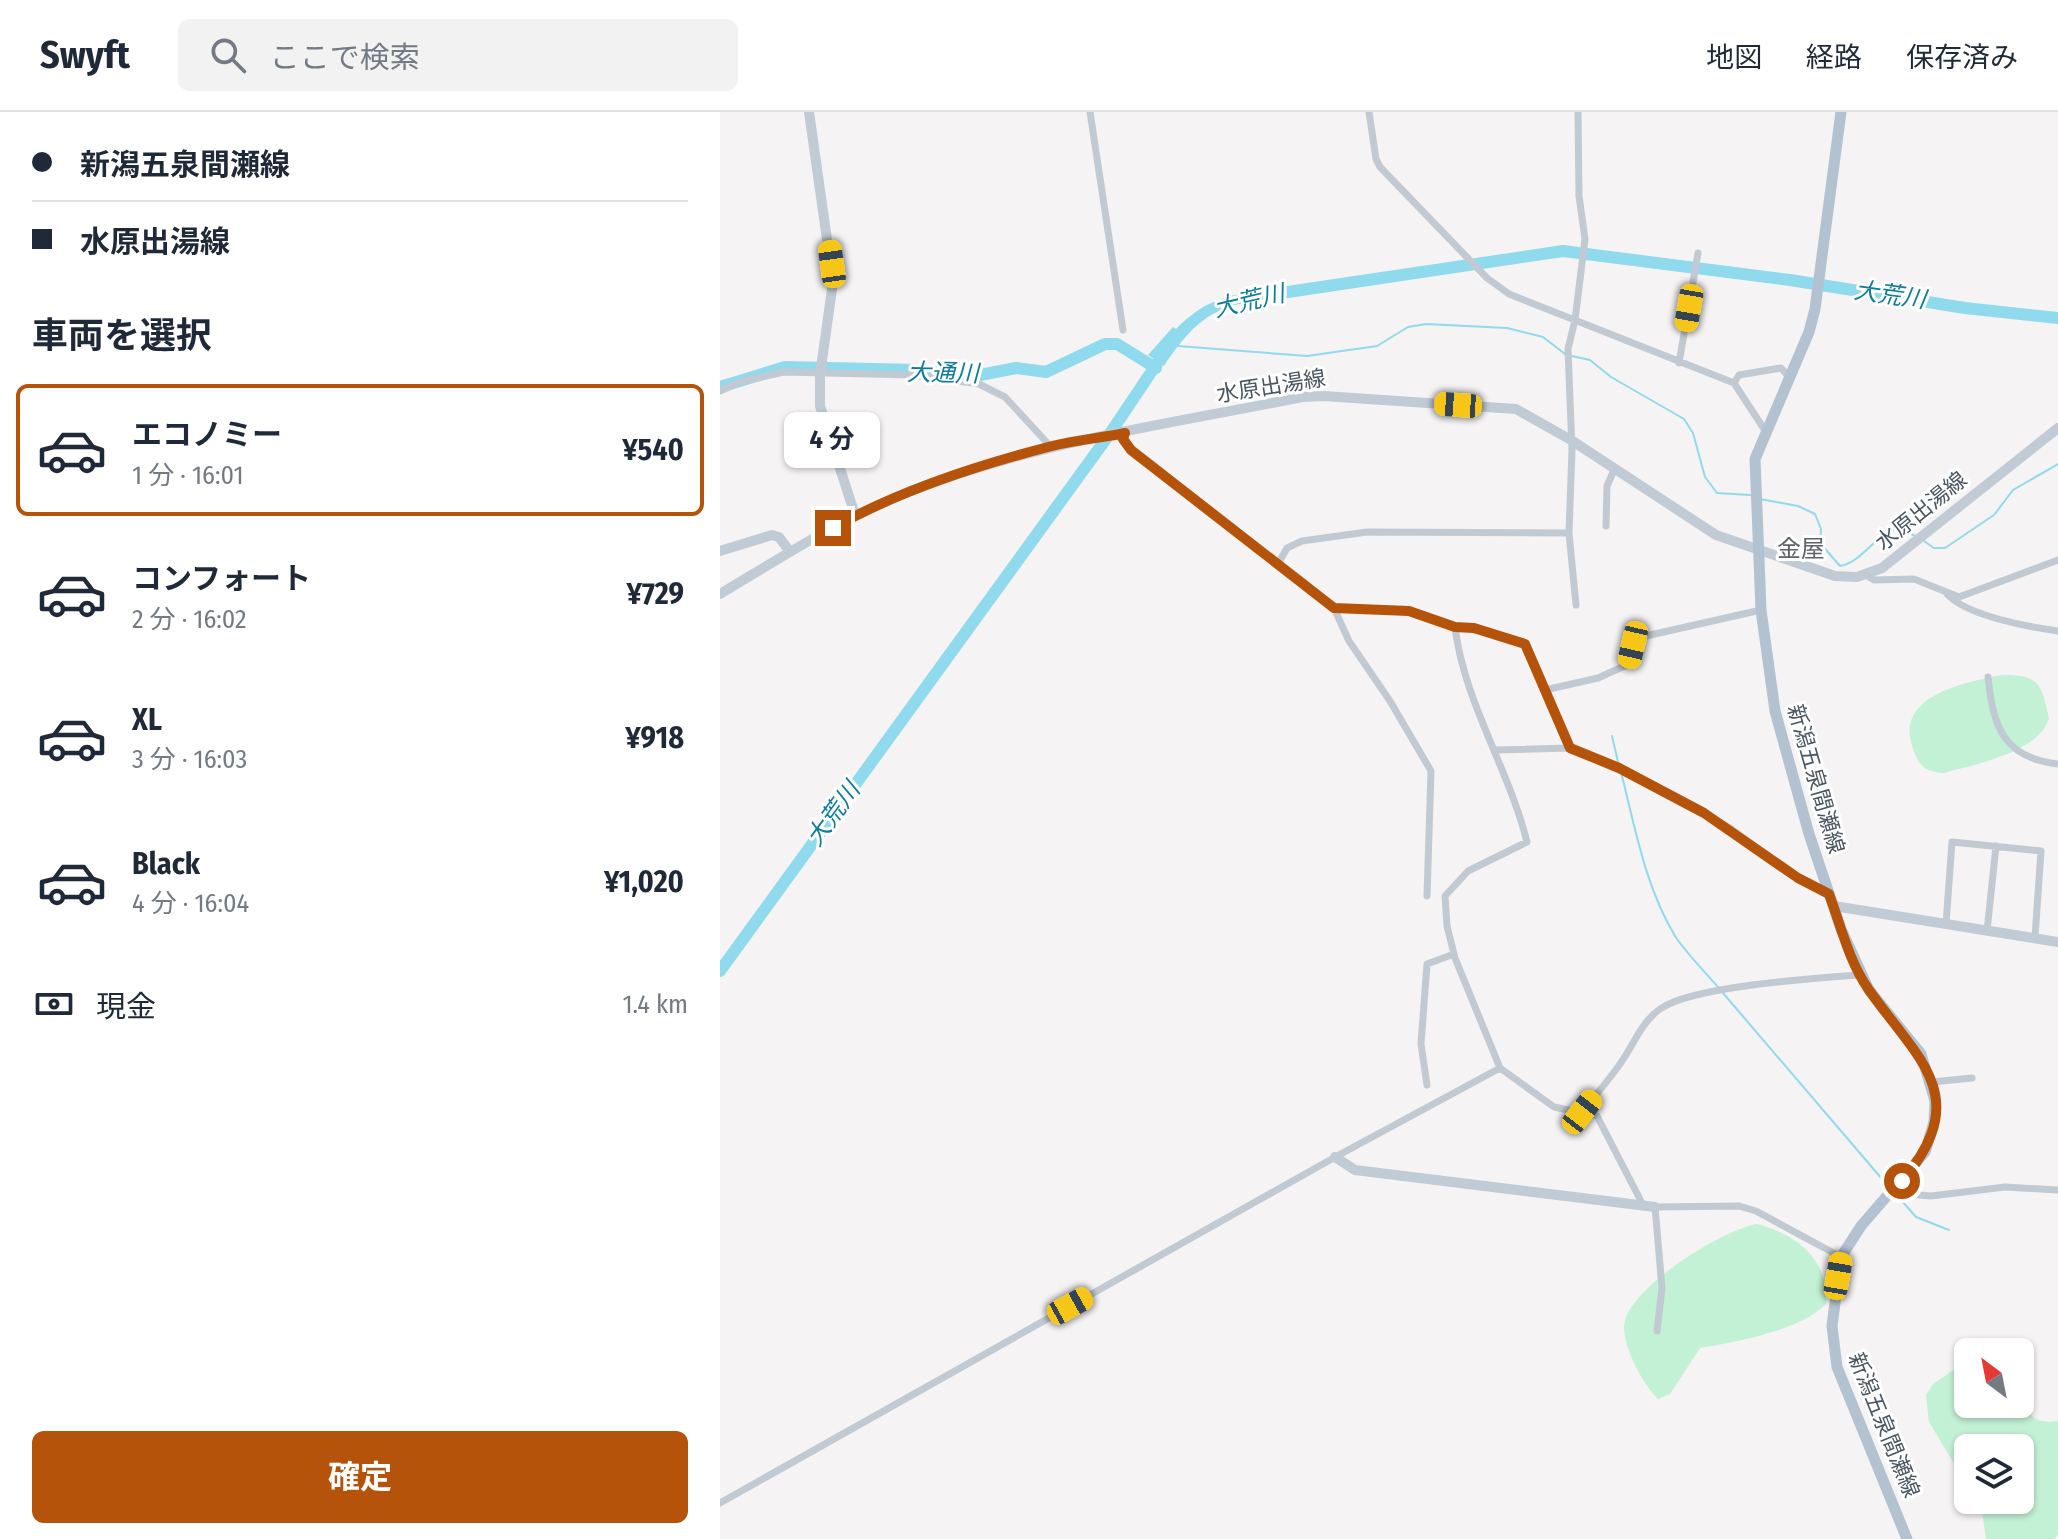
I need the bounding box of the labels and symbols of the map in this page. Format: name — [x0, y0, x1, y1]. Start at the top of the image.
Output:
car — [817, 239, 847, 289]
water label: 大荒川 — [1852, 276, 1931, 314]
water label: 大荒川 — [1211, 279, 1290, 323]
car — [1673, 282, 1705, 334]
water label: 大通川 — [907, 358, 982, 388]
street label: 水原出湯線 — [1215, 364, 1327, 408]
car — [1433, 391, 1483, 419]
callout: 4 分 — [785, 412, 881, 468]
street label: 水原出湯線 — [1870, 466, 1972, 556]
route end — [815, 510, 851, 546]
district label: 金屋 — [1777, 535, 1825, 563]
car — [1616, 619, 1650, 671]
street label: 新潟五泉間瀬線 — [1782, 701, 1850, 857]
water label: 大荒川 — [801, 774, 867, 851]
car — [1558, 1086, 1606, 1138]
route start — [1884, 1163, 1920, 1199]
car — [1822, 1250, 1854, 1302]
car — [1043, 1284, 1097, 1328]
north arrow — [1954, 1338, 2034, 1418]
street label: 新潟五泉間瀬線 — [1843, 1349, 1925, 1501]

